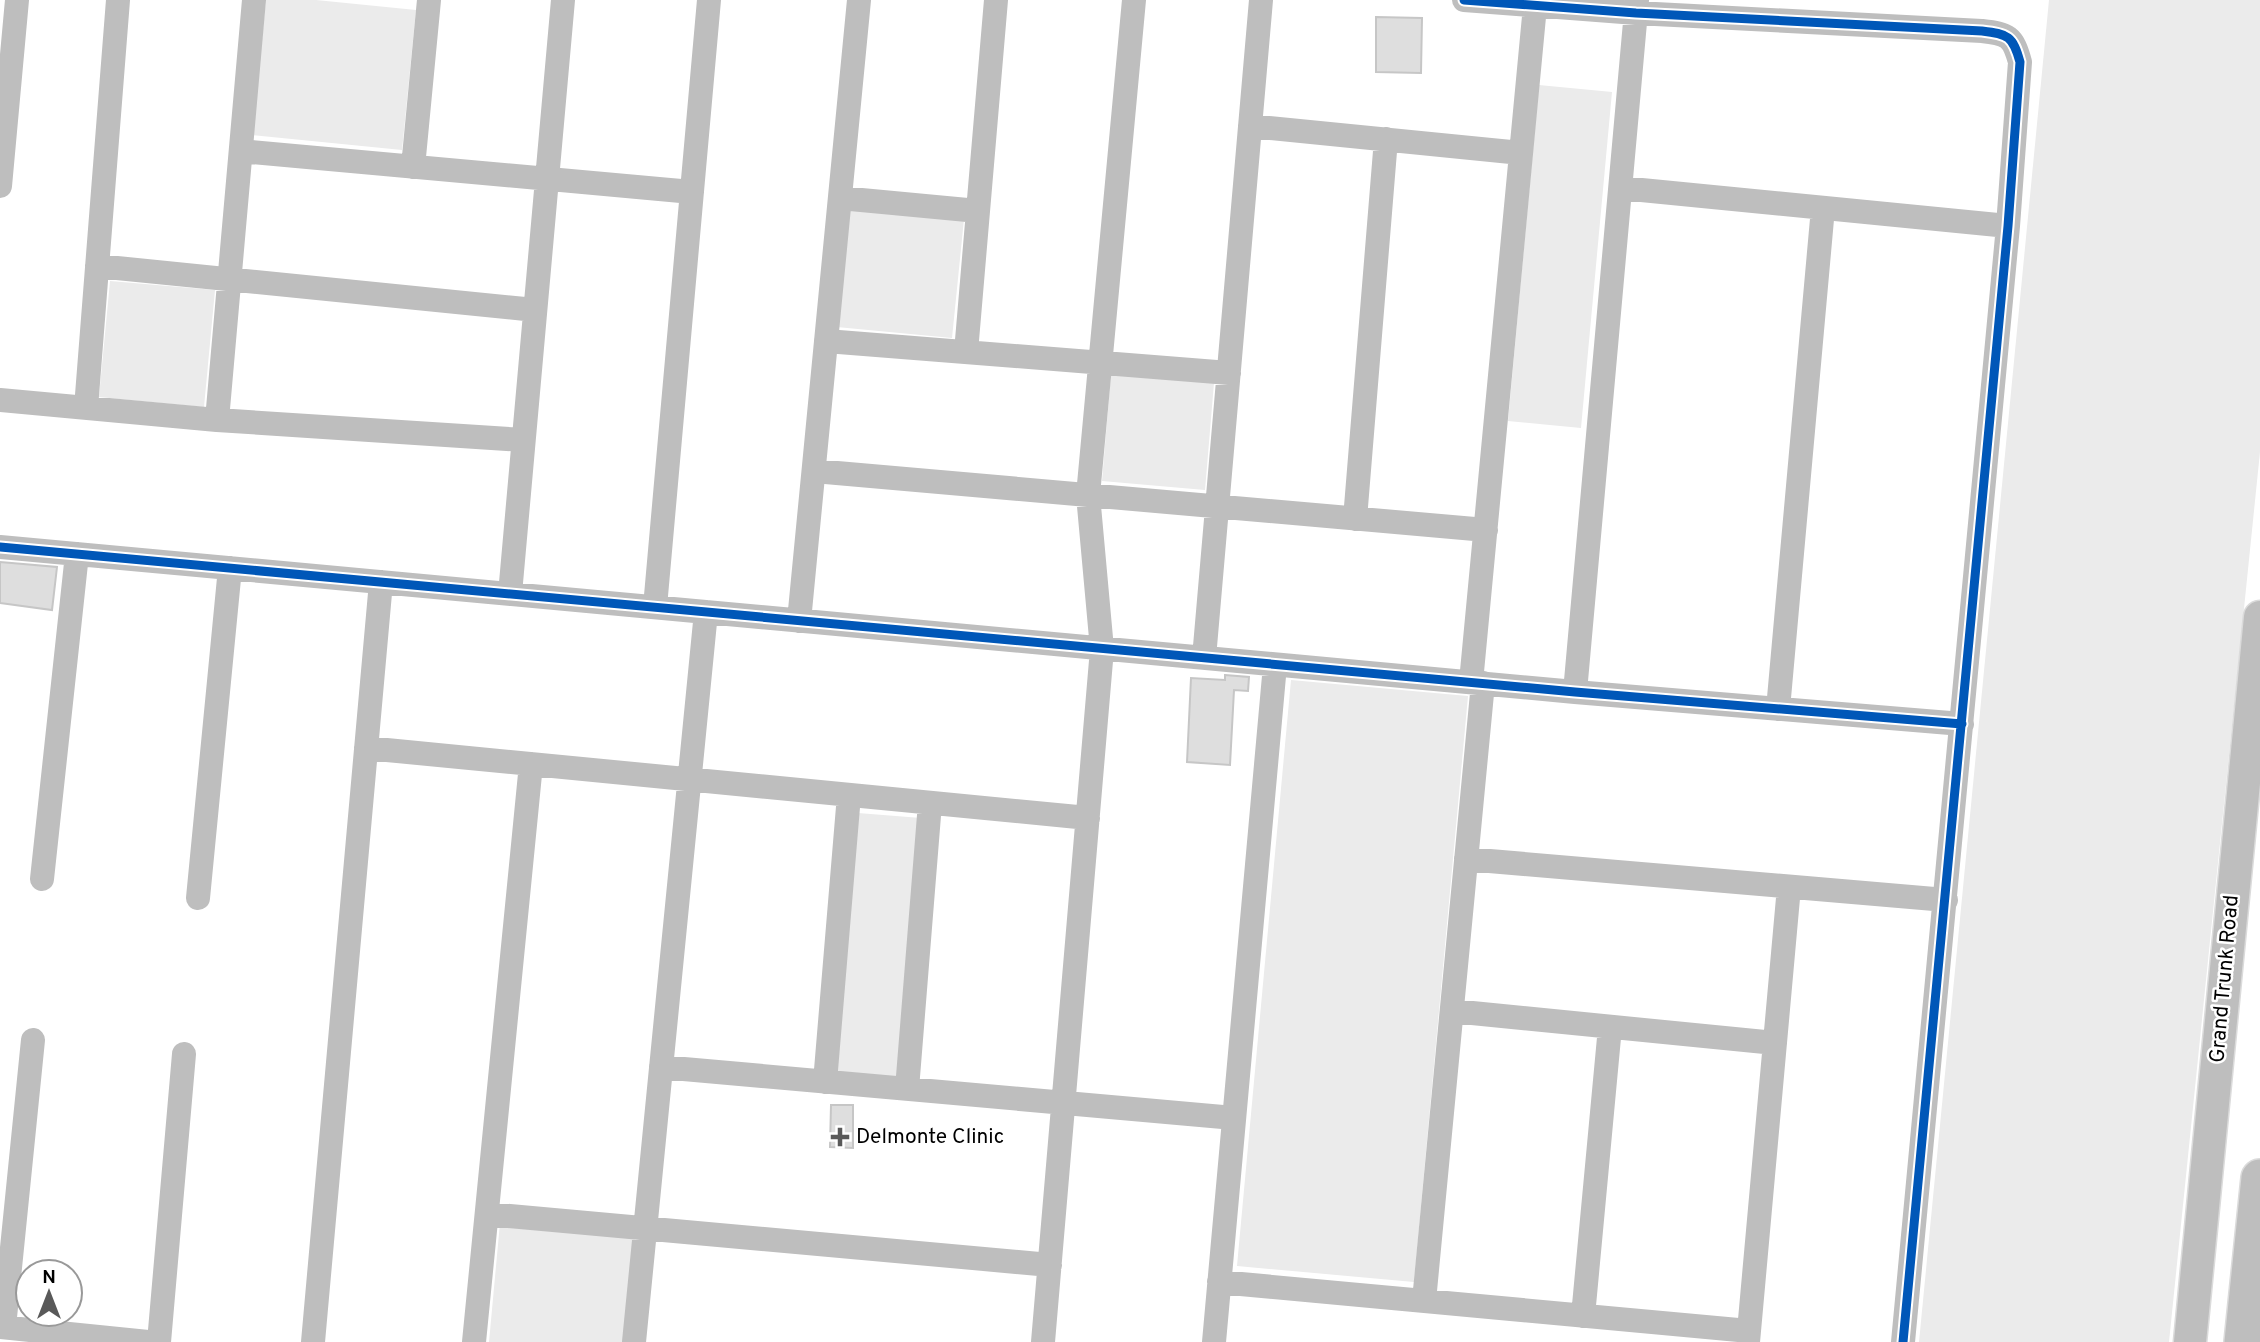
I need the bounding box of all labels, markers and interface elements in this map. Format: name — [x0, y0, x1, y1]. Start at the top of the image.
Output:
street label: Grand Trunk Road — [2204, 894, 2246, 1064]
place label: Delmonte Clinic — [856, 1124, 1004, 1151]
marker: Delmonte Clinic — [830, 1127, 850, 1147]
north arrow — [14, 1258, 84, 1328]
text: N — [42, 1266, 56, 1290]

